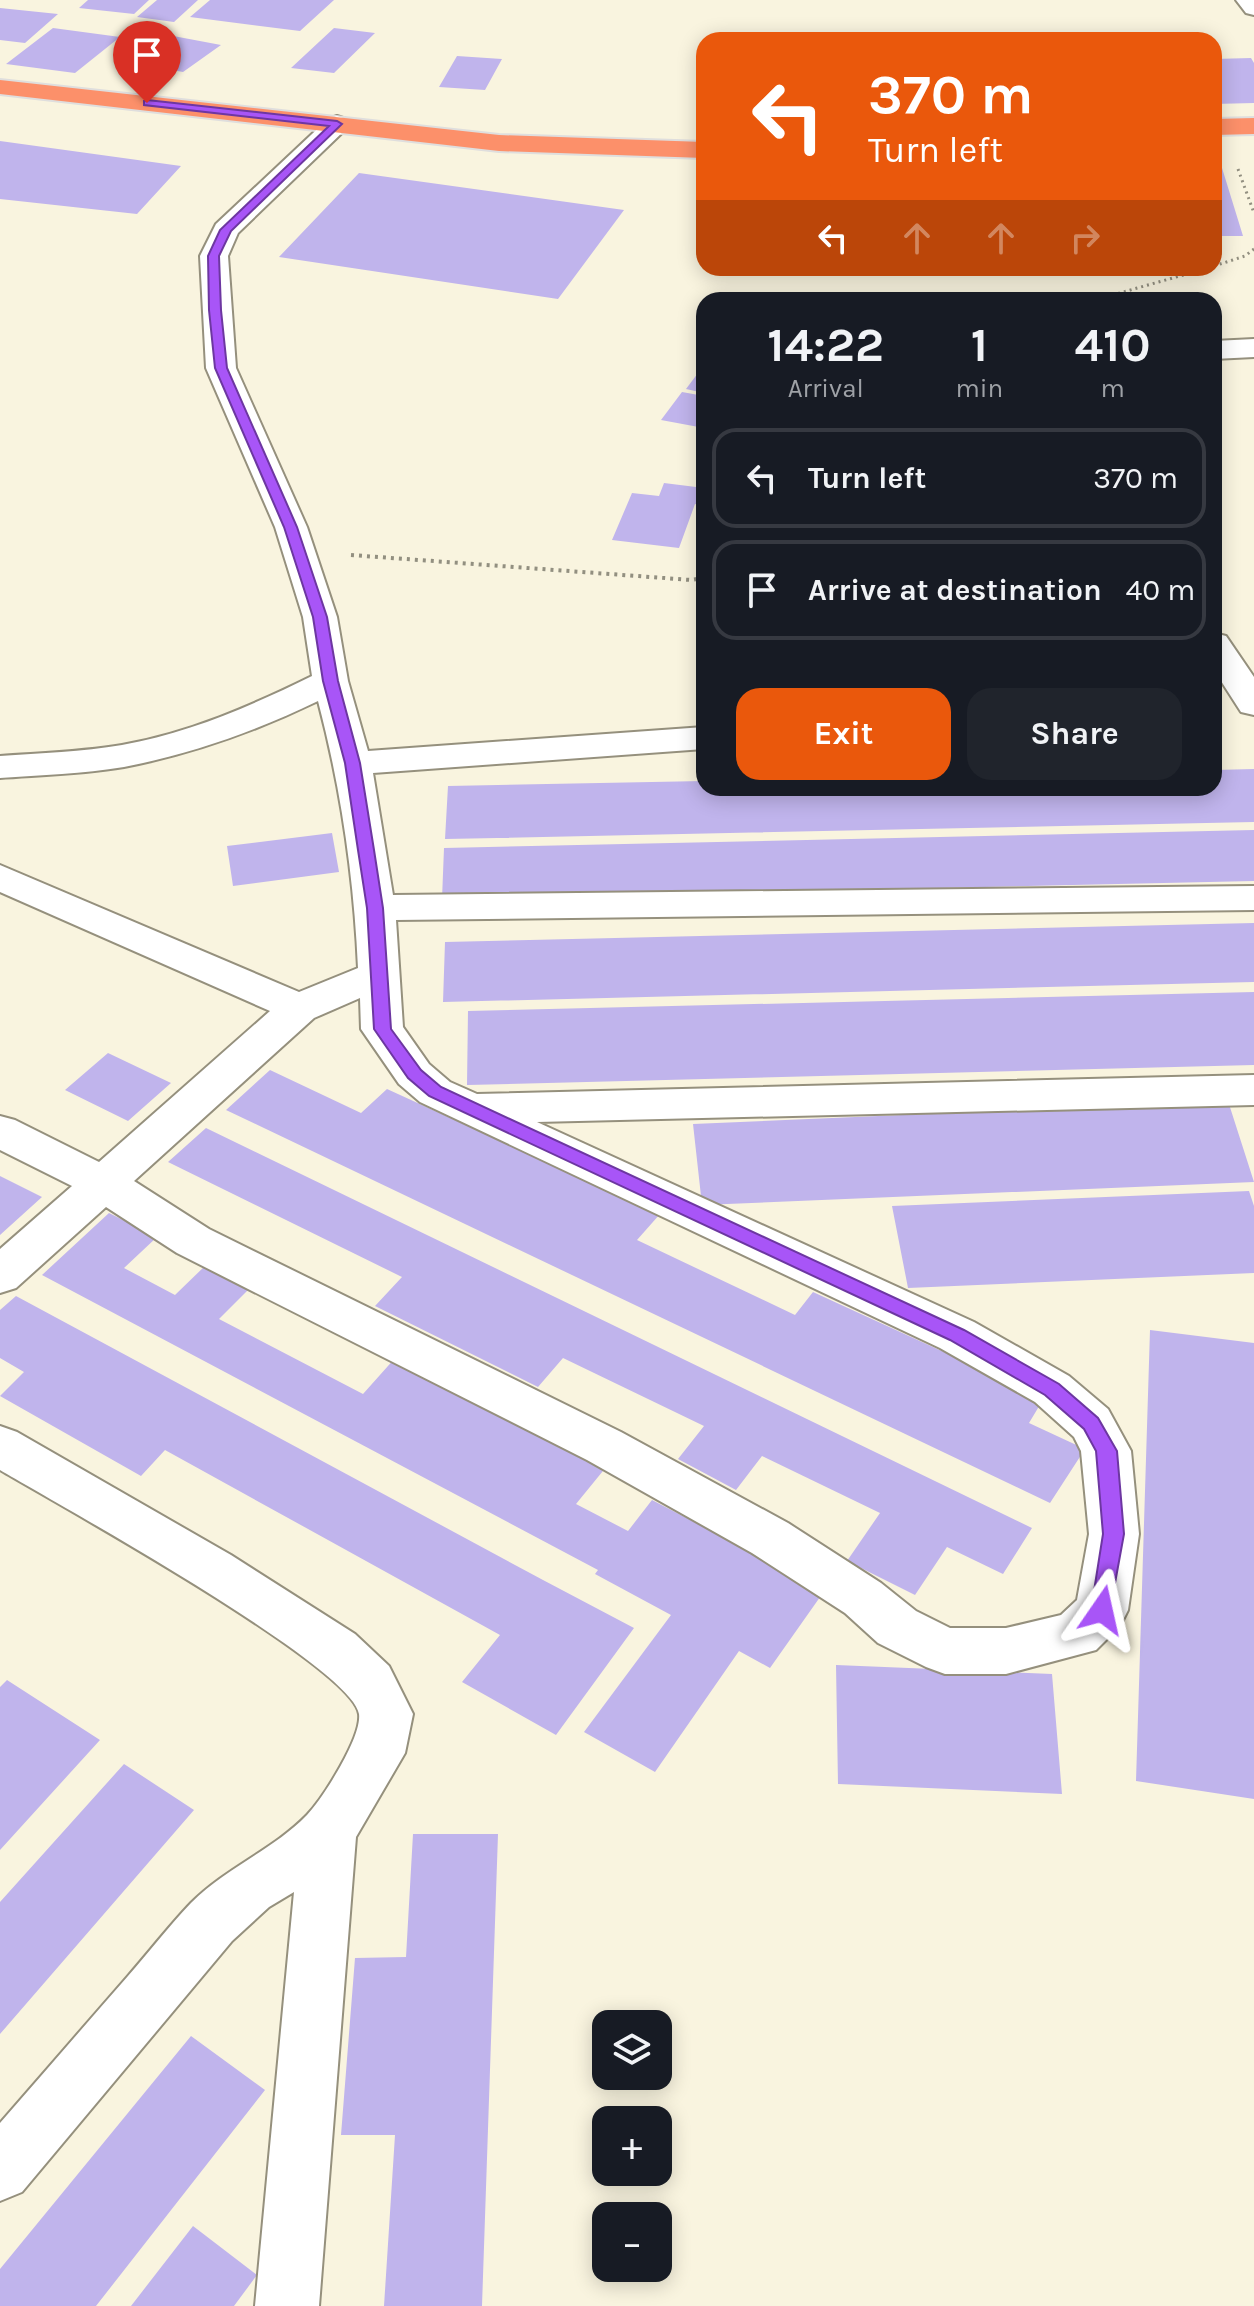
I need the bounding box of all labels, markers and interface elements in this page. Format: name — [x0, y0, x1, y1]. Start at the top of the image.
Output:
pin — [113, 21, 181, 103]
icon: arrive — [125, 33, 169, 77]
text: 370 m — [868, 62, 1033, 127]
icon: left — [736, 64, 840, 168]
text: Turn left — [868, 129, 1003, 171]
icon: left — [811, 216, 855, 260]
icon: ahead — [895, 216, 939, 260]
icon: ahead — [979, 216, 1023, 260]
icon: right — [1063, 216, 1107, 260]
text: 14:22 — [767, 317, 884, 373]
text: 1 — [971, 317, 988, 373]
text: 410 — [1075, 317, 1151, 373]
text: Arrival — [788, 373, 864, 404]
text: min — [955, 373, 1003, 404]
text: m — [1100, 373, 1125, 404]
icon: left — [740, 456, 784, 500]
text: Turn left — [808, 460, 926, 496]
text: 370 m — [1093, 460, 1178, 496]
icon: arrive — [740, 568, 784, 612]
text: Arrive at destination — [808, 572, 1102, 608]
text: 40 m — [1126, 572, 1195, 608]
button: Exit — [736, 688, 951, 780]
button: Share — [967, 688, 1182, 780]
position arrow — [1060, 1568, 1144, 1652]
map controls — [592, 2010, 672, 2282]
button: layers — [592, 2010, 672, 2090]
button: + — [592, 2106, 672, 2186]
button: − — [592, 2202, 672, 2282]

